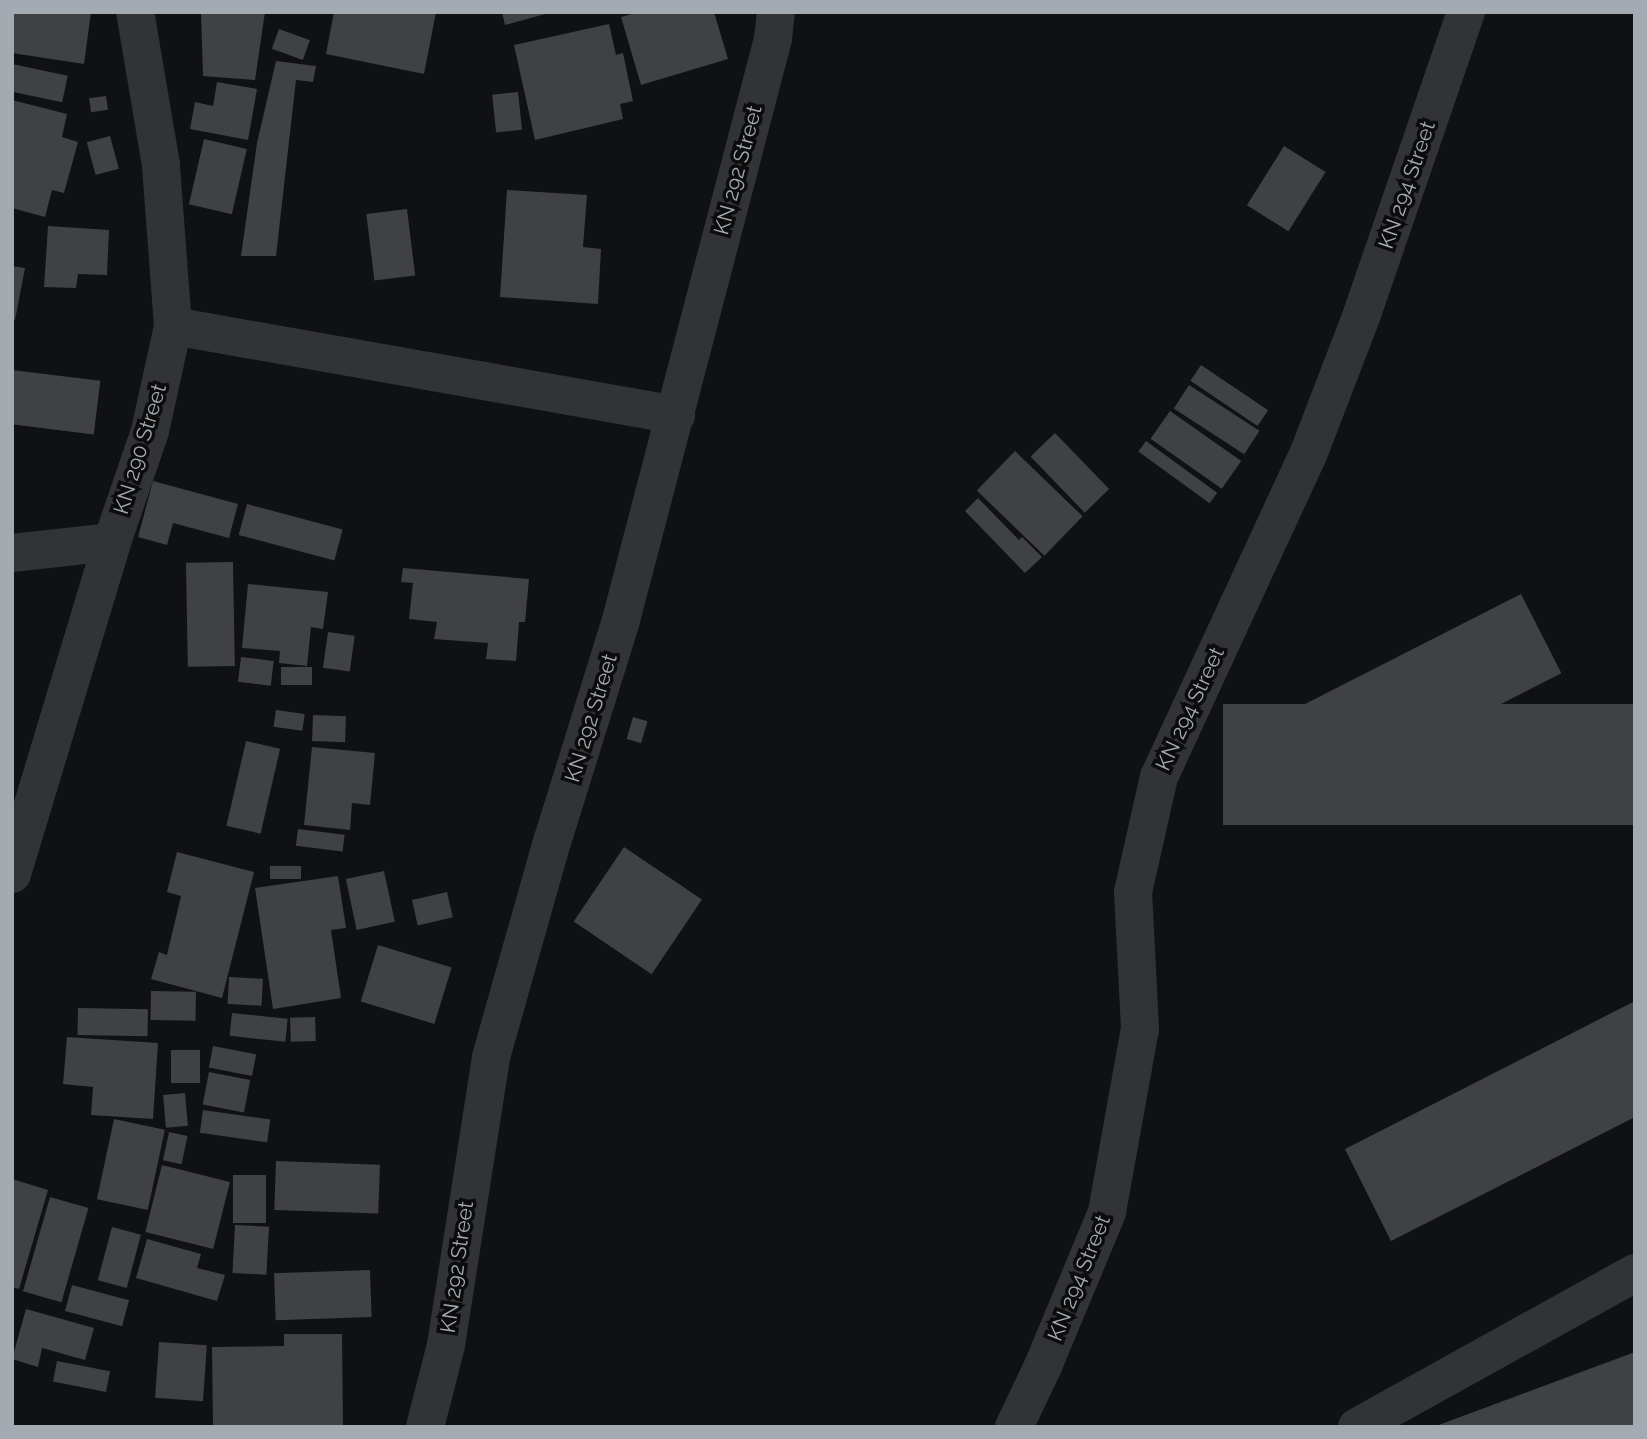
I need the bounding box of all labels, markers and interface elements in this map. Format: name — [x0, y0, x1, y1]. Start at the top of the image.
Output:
street label: KN 292 Street — [709, 103, 767, 237]
street label: KN 294 Street — [1373, 118, 1441, 252]
street label: KN 290 Street — [108, 381, 172, 517]
street label: KN 294 Street — [1150, 643, 1230, 775]
street label: KN 292 Street — [560, 651, 622, 785]
street label: KN 292 Street — [435, 1199, 479, 1335]
street label: KN 294 Street — [1042, 1211, 1116, 1345]

